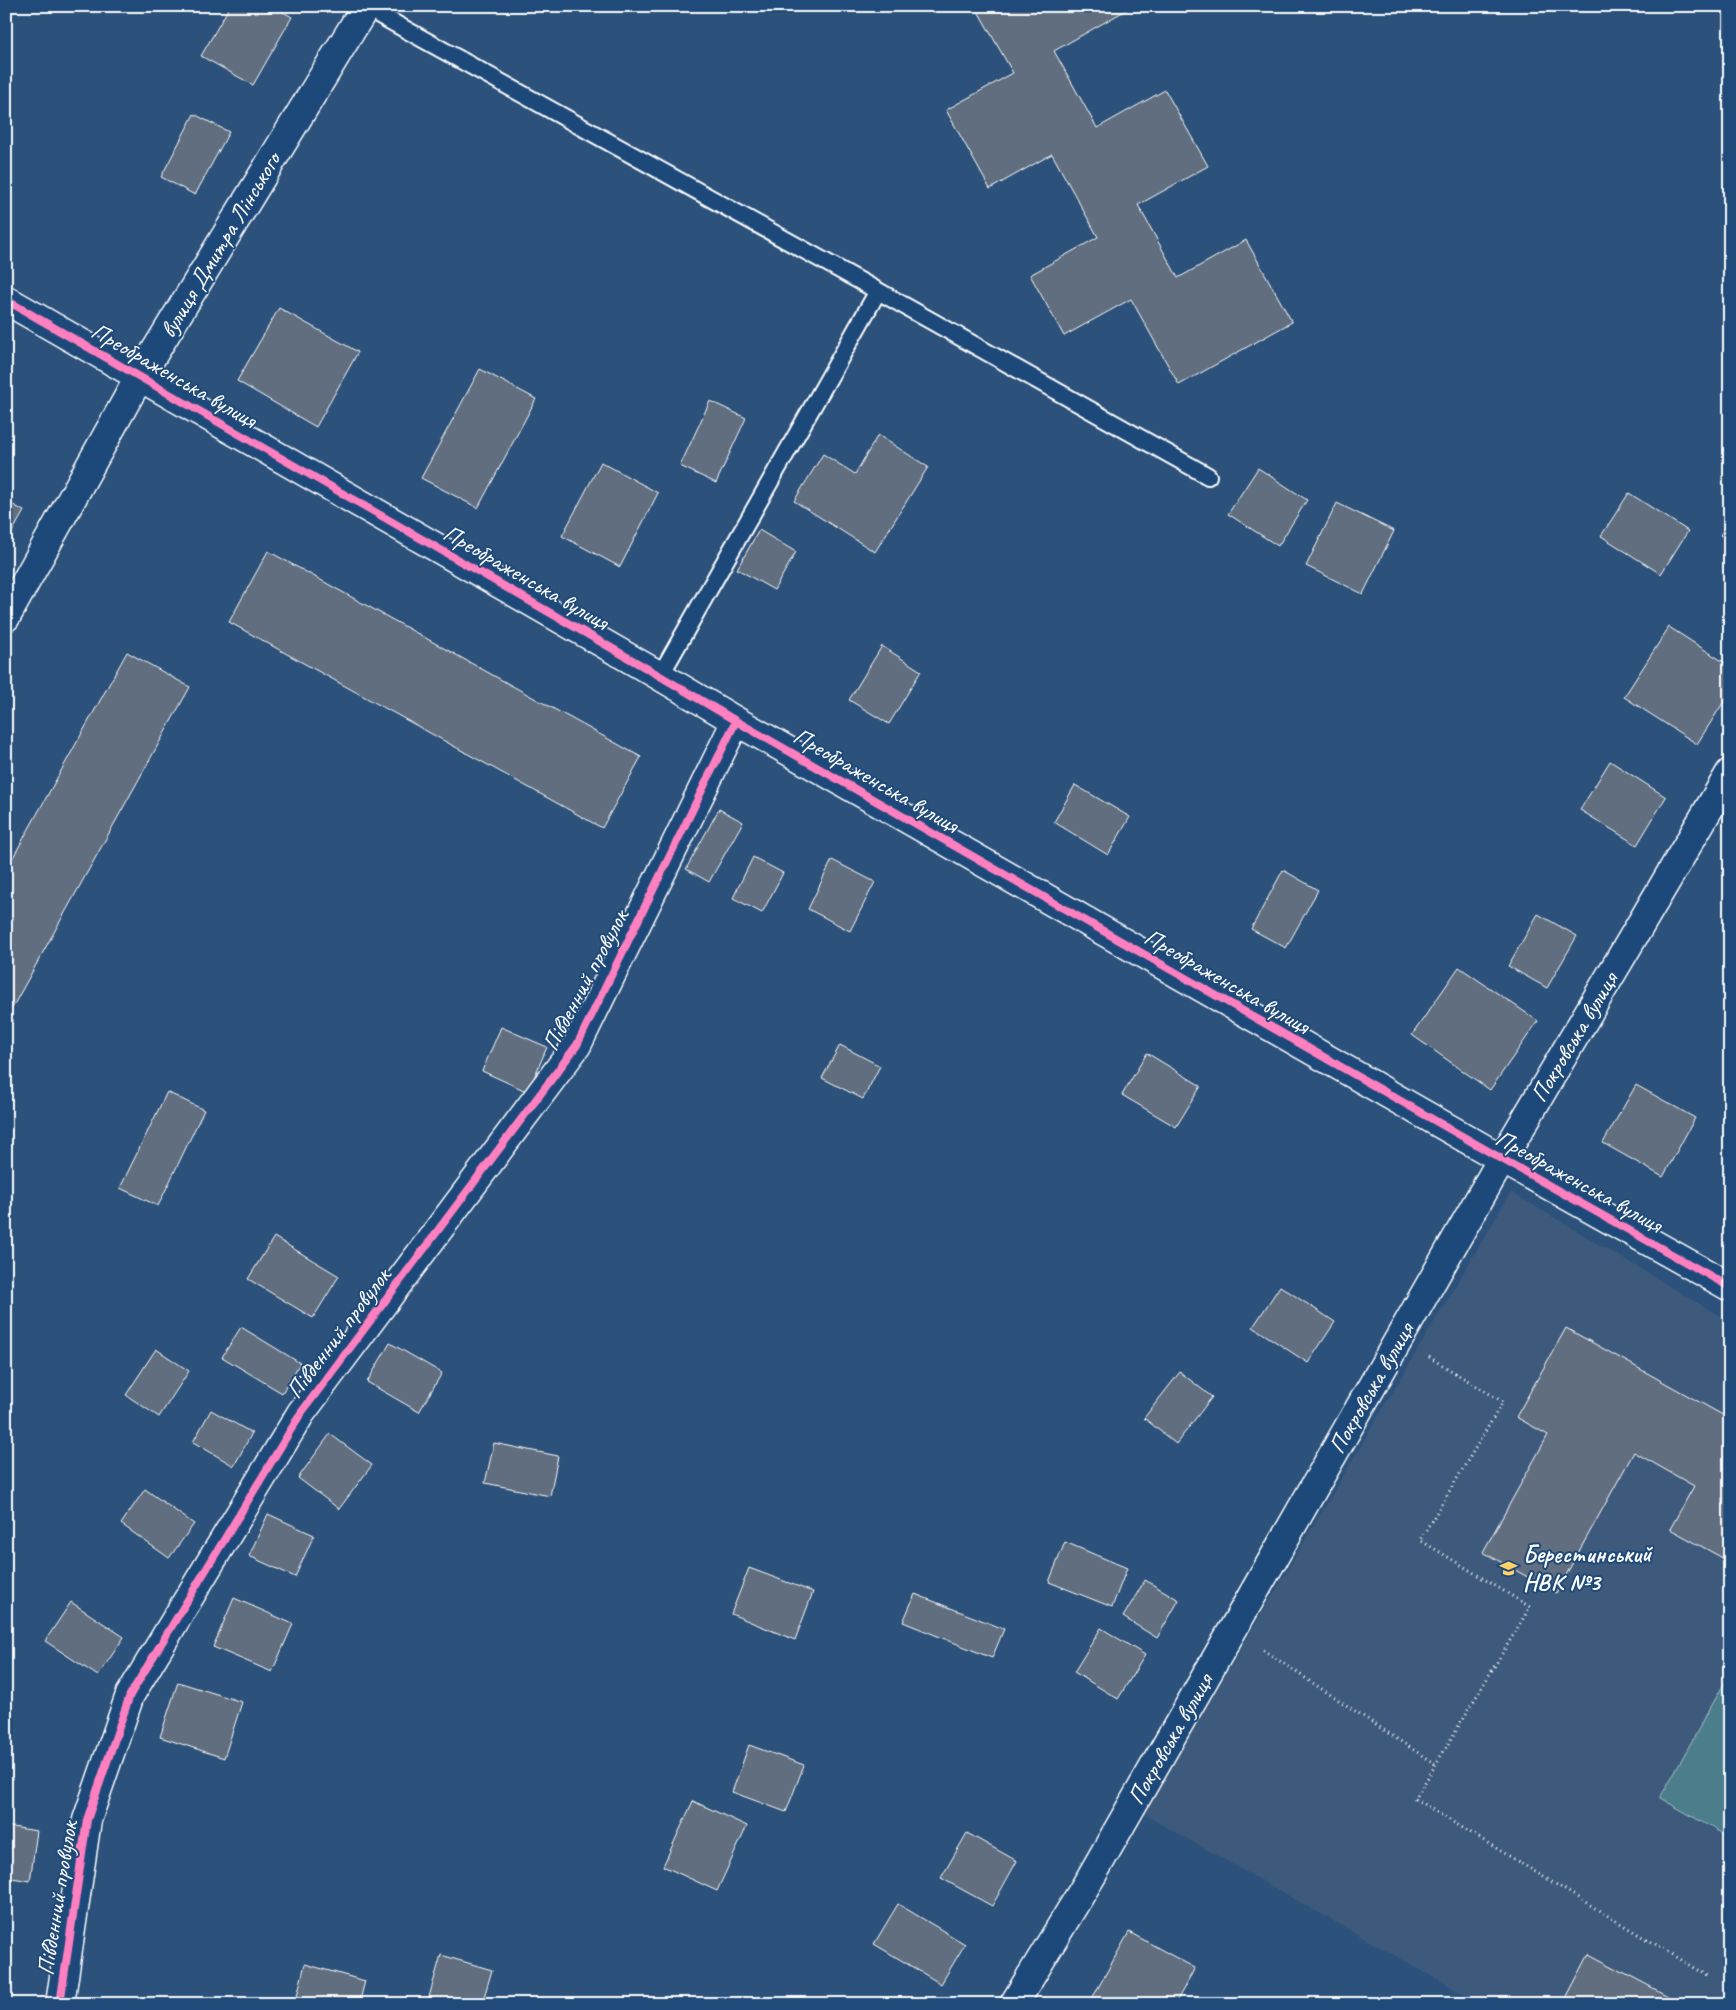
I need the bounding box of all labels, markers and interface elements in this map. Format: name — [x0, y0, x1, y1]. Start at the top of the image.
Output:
street label: вулиця Дмитра Лінського — [153, 145, 289, 343]
street label: Преображенська вулиця — [86, 316, 263, 435]
street label: Преображенська вулиця — [438, 518, 615, 637]
street label: Преображенська вулиця — [788, 721, 965, 840]
street label: Південний провулок — [535, 902, 636, 1056]
street label: Преображенська вулиця — [1139, 922, 1316, 1041]
street label: Покровська вулиця — [1523, 965, 1625, 1107]
street label: Преображенська вулиця — [1490, 1123, 1669, 1240]
street label: Південний провулок — [279, 1260, 398, 1404]
street label: Покровська вулиця — [1321, 1316, 1421, 1459]
place label: Берестинський НВК №3 — [1523, 1539, 1653, 1597]
school or university icon: Берестинський НВК №3 — [1499, 1558, 1519, 1578]
street label: Покровська вулиця — [1120, 1667, 1220, 1810]
street label: Південний провулок — [30, 1816, 84, 1977]

